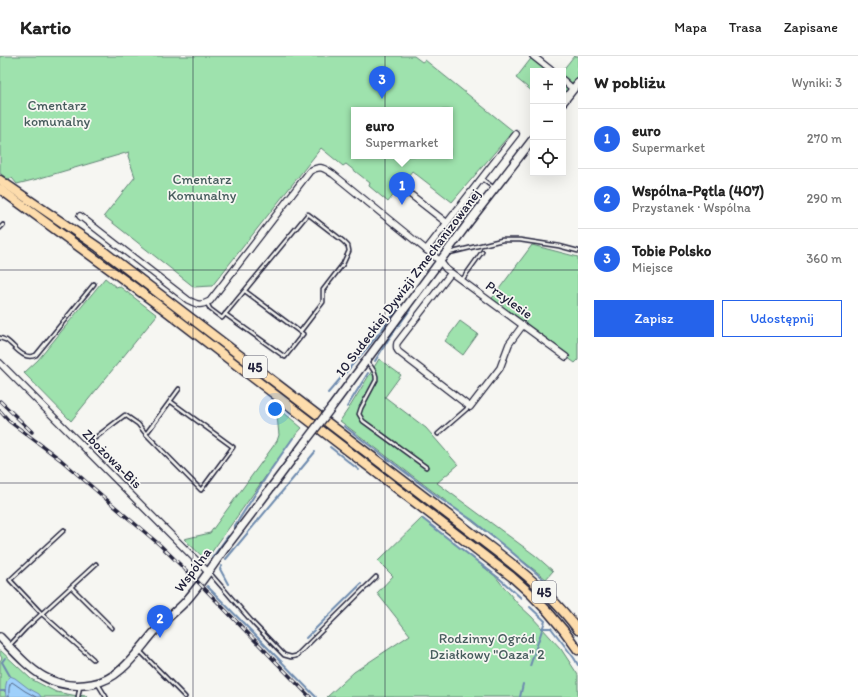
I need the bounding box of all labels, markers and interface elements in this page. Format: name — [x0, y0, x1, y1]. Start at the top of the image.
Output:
text: Kartio — [20, 16, 71, 39]
text: Mapa — [674, 19, 707, 36]
text: Trasa — [729, 19, 762, 36]
text: Zapisane — [784, 19, 838, 36]
pin: 3 — [369, 66, 395, 99]
map controls — [530, 68, 566, 176]
button: + — [530, 68, 566, 104]
text: W pobliżu — [594, 72, 665, 92]
text: Wyniki: 3 — [791, 75, 842, 90]
park label: Cmentarz komunalny — [24, 97, 91, 130]
button: − — [530, 104, 566, 140]
popup — [351, 107, 453, 159]
text: euro — [365, 117, 394, 135]
text: euro — [632, 122, 661, 140]
text: 1 — [604, 131, 610, 146]
text: 270 m — [807, 131, 842, 146]
text: Supermarket — [365, 135, 439, 150]
button: locate — [530, 140, 566, 176]
text: Supermarket — [632, 140, 705, 155]
park label: Cmentarz Komunalny — [168, 171, 237, 204]
pin: 1 — [389, 172, 415, 205]
text: Wspólna-Pętla (407) — [632, 182, 764, 200]
street label: 10 Sudeckiej Dywizji Zmechanizowanej — [332, 186, 484, 380]
text: 2 — [604, 191, 610, 206]
text: 290 m — [806, 191, 842, 206]
text: Przystanek · Wspólna — [632, 200, 751, 215]
text: Tobie Polsko — [632, 242, 711, 260]
text: 3 — [603, 251, 611, 266]
text: 360 m — [806, 251, 842, 266]
text: Miejsce — [632, 260, 673, 275]
street label: Przylesie — [482, 277, 536, 323]
button: Zapisz — [594, 300, 714, 337]
button: Udostępnij — [722, 300, 842, 337]
road number: 45 — [243, 356, 267, 378]
your location — [265, 399, 285, 419]
street label: Zbożowa-Bis — [79, 426, 145, 492]
street label: Wspólna — [171, 544, 216, 596]
road number: 45 — [532, 581, 556, 603]
pin: 2 — [147, 605, 173, 638]
park label: Rodzinny Ogród Działkowy "Oaza" 2 — [429, 630, 545, 663]

